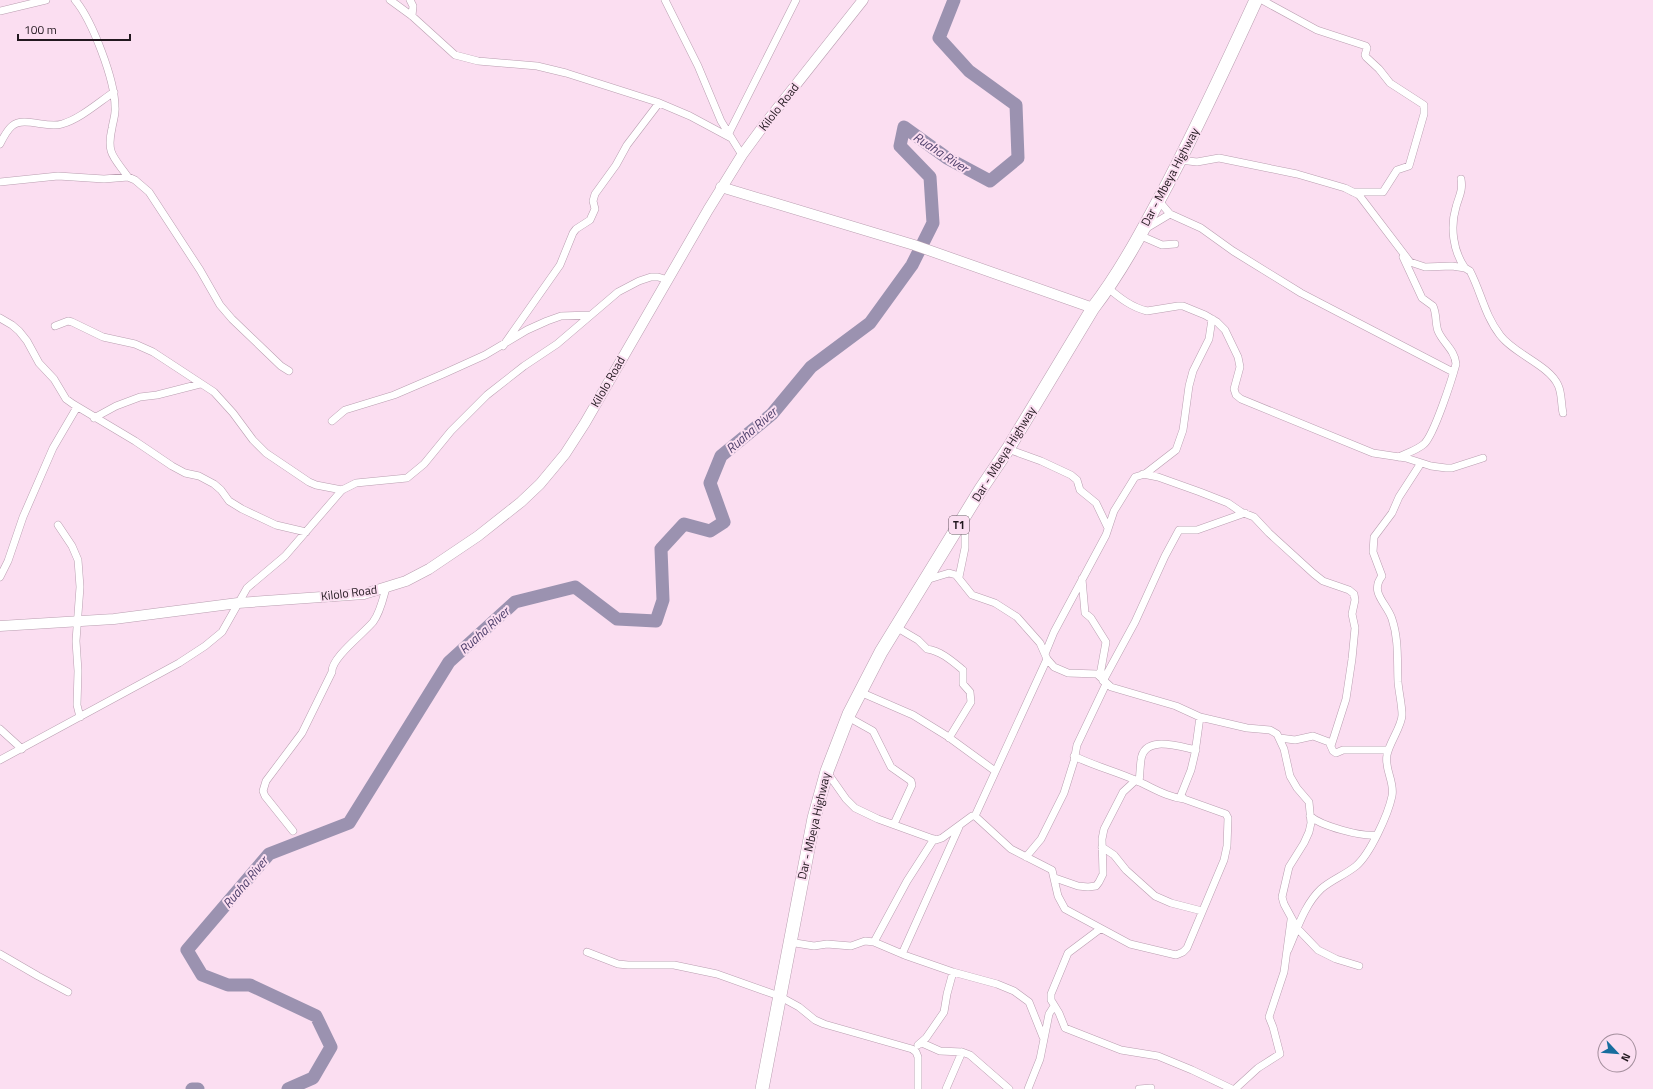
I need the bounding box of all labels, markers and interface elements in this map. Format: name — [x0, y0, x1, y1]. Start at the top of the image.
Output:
scale bar — [18, 16, 130, 42]
text: 100 m — [24, 20, 57, 39]
street label: Kilolo Road — [754, 79, 803, 135]
street label: Dar - Mbeya Highway — [1136, 124, 1204, 229]
water label: Ruaha River — [910, 127, 974, 178]
street label: Kilolo Road — [585, 353, 630, 411]
water label: Ruaha River — [721, 401, 782, 458]
street label: Dar - Mbeya Highway — [967, 402, 1041, 505]
road number: T1 — [949, 516, 969, 534]
street label: Kilolo Road — [320, 580, 378, 605]
water label: Ruaha River — [454, 601, 515, 658]
street label: Dar - Mbeya Highway — [792, 770, 835, 881]
water label: Ruaha River — [217, 850, 274, 912]
north arrow — [1597, 1033, 1637, 1073]
text: N — [1617, 1050, 1635, 1064]

